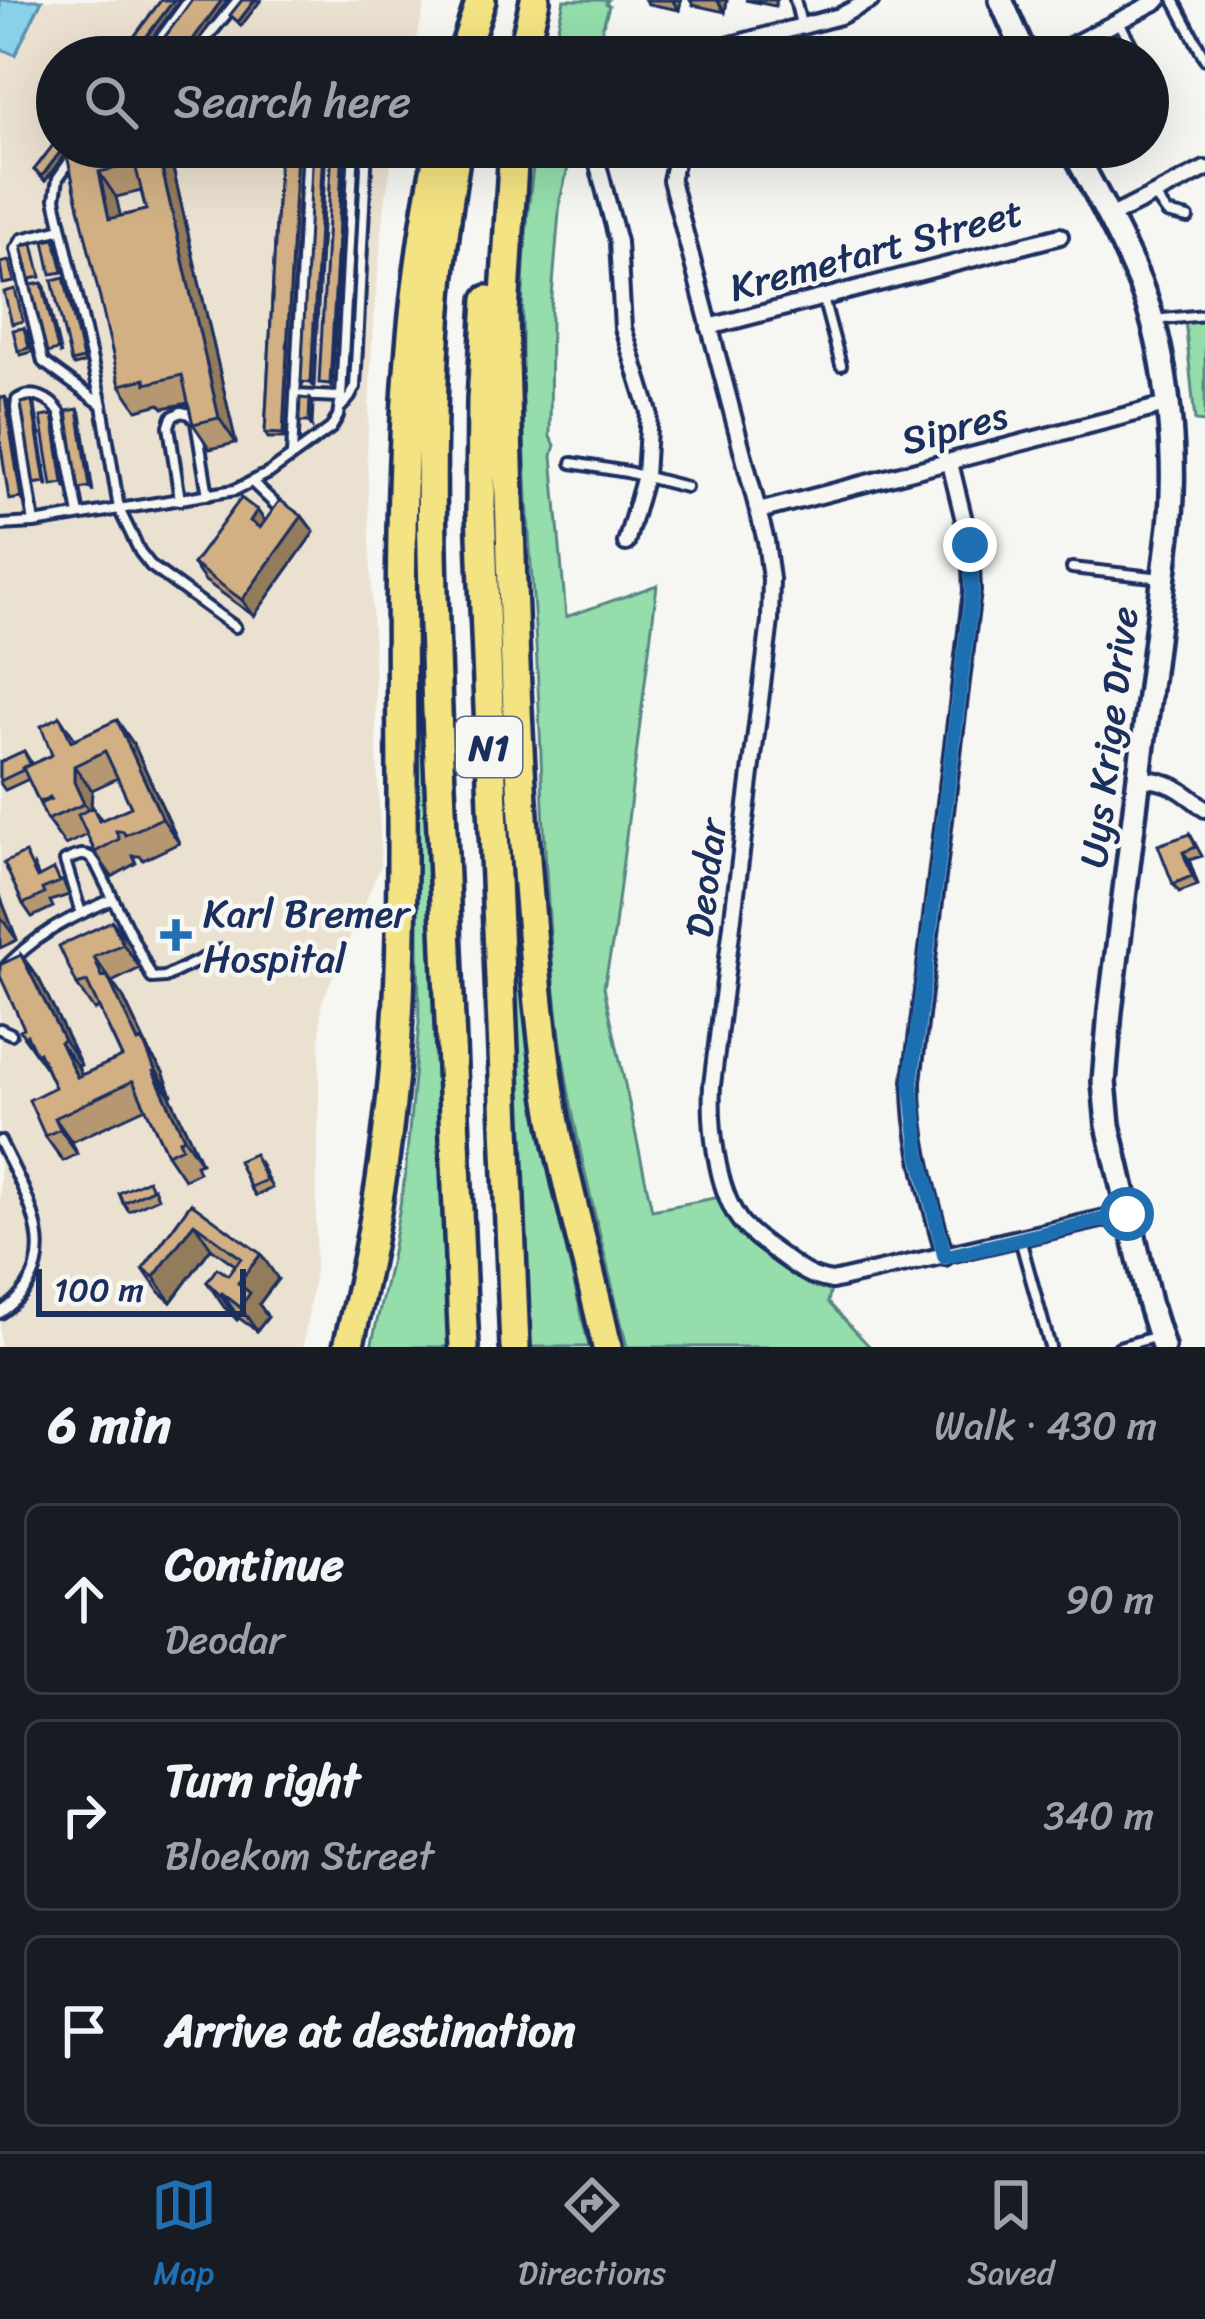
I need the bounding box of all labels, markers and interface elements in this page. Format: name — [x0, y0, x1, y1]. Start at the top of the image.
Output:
search box — [36, 36, 1169, 168]
text: Search here — [174, 62, 411, 142]
icon: search — [78, 69, 144, 135]
street label: Kremetart Street — [722, 177, 1031, 322]
street label: Sipres — [893, 380, 1015, 475]
route end — [943, 518, 997, 572]
street label: Uys Krige Drive — [1058, 602, 1159, 872]
road number: N1 — [456, 717, 522, 777]
street label: Deodar — [664, 813, 747, 941]
place label: Karl Bremer Hospital — [203, 879, 411, 993]
marker: Karl Bremer Hospital — [160, 919, 192, 951]
route start — [1100, 1187, 1154, 1241]
text: 100 m — [54, 1261, 144, 1319]
scale bar — [36, 1263, 246, 1316]
text: 6 min — [48, 1380, 171, 1470]
text: Walk · 430 m — [934, 1391, 1157, 1460]
text: Continue — [165, 1525, 344, 1605]
text: 90 m — [1065, 1565, 1154, 1634]
icon: ahead — [51, 1566, 117, 1632]
text: Deodar — [165, 1605, 284, 1674]
text: Turn right — [165, 1741, 360, 1821]
text: 340 m — [1043, 1781, 1154, 1850]
icon: right — [51, 1782, 117, 1848]
text: Bloekom Street — [165, 1821, 434, 1890]
text: Arrive at destination — [165, 1991, 575, 2071]
icon: arrive — [51, 1998, 117, 2064]
tab: Map — [151, 2172, 217, 2302]
tab: Directions — [518, 2172, 666, 2302]
tab: Saved — [967, 2172, 1054, 2302]

